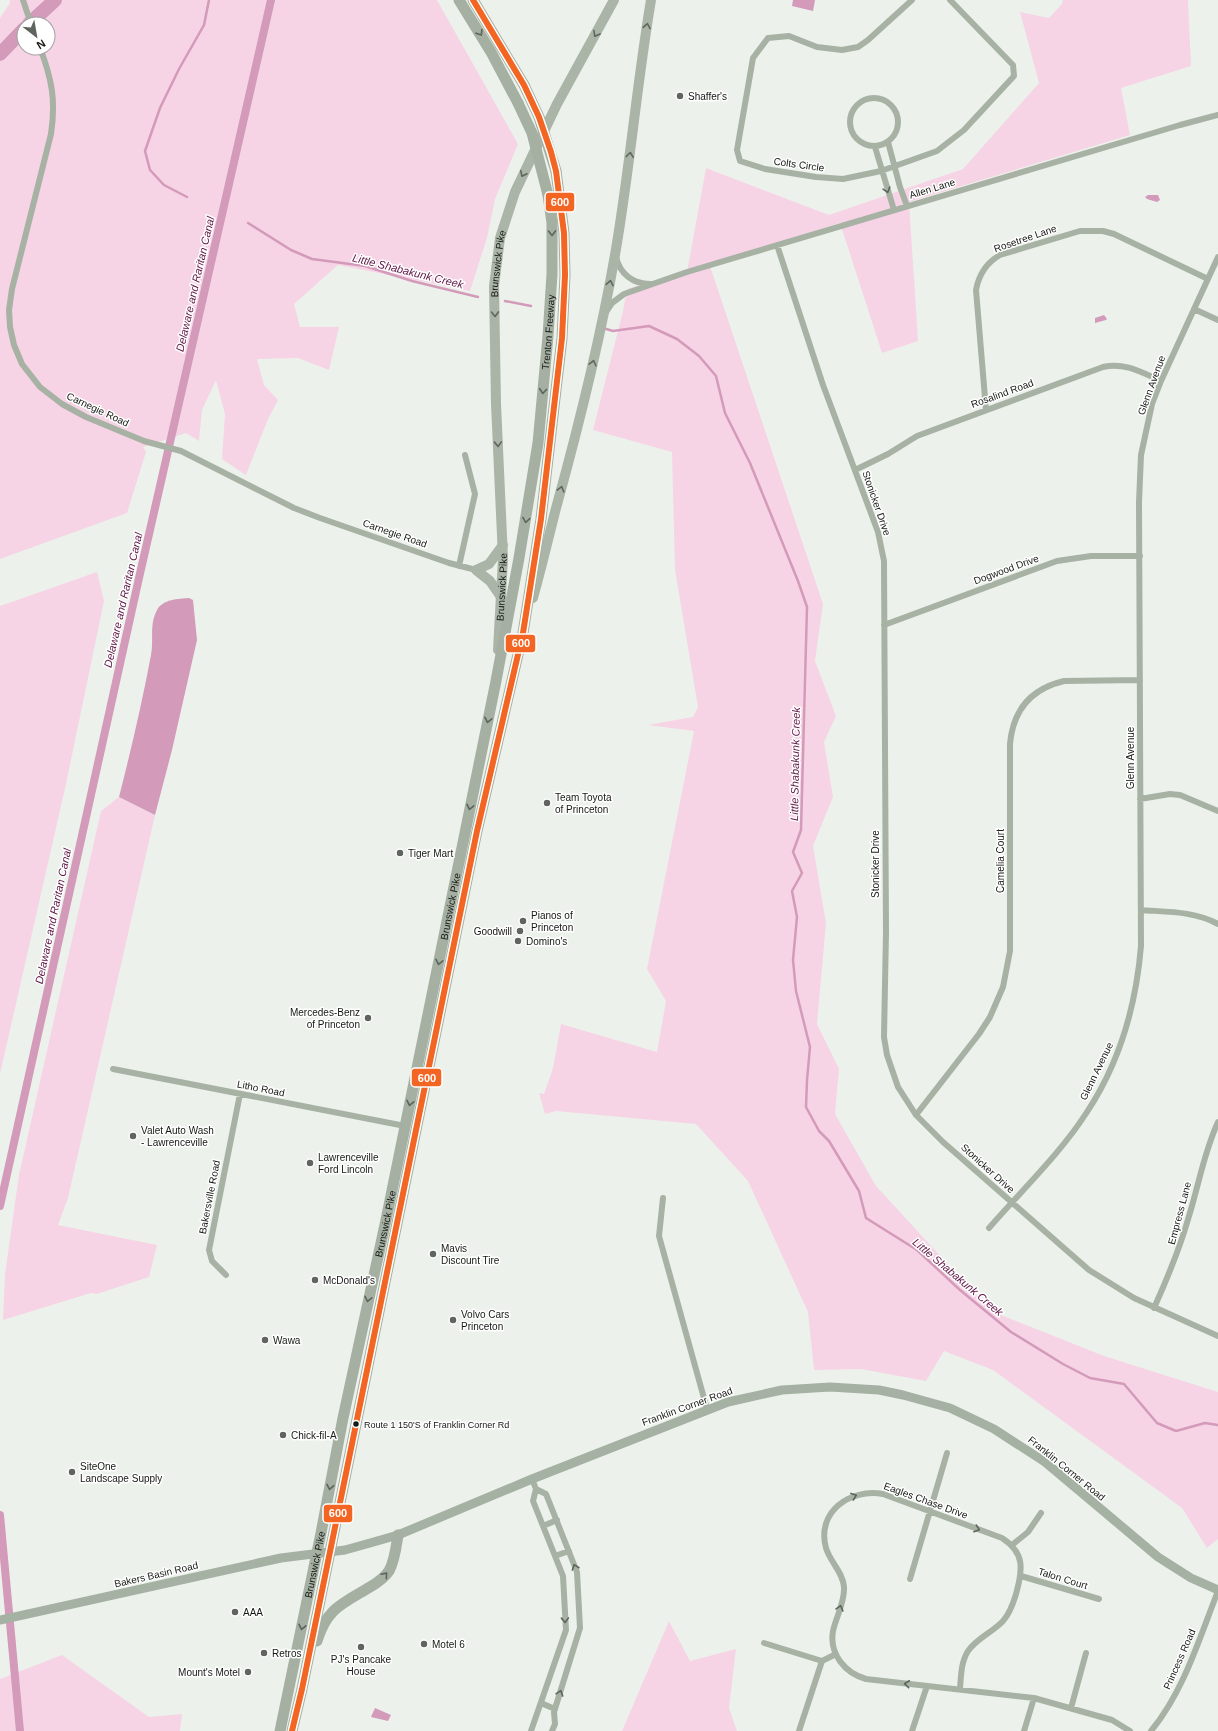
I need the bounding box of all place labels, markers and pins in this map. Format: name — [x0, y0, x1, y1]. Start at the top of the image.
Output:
marker: Shaffer's — [675, 91, 685, 101]
place label: Shaffer's — [688, 91, 727, 102]
place label: Team Toyota of Princeton — [555, 792, 612, 815]
marker: Team Toyota of Princeton — [542, 798, 552, 808]
marker: Tiger Mart — [395, 848, 405, 858]
place label: Tiger Mart — [408, 848, 453, 859]
place label: Pianos of Princeton — [531, 910, 573, 933]
marker: Pianos of Princeton — [518, 916, 528, 926]
place label: Goodwill — [474, 926, 512, 937]
marker: Goodwill — [515, 926, 525, 936]
marker: Domino's — [513, 936, 523, 946]
place label: Domino's — [526, 936, 567, 947]
place label: Mercedes-Benz of Princeton — [290, 1007, 360, 1030]
marker: Mercedes-Benz of Princeton — [363, 1013, 373, 1023]
place label: Valet Auto Wash - Lawrenceville — [141, 1125, 214, 1148]
marker: Valet Auto Wash - Lawrenceville — [128, 1131, 138, 1141]
place label: Lawrenceville Ford Lincoln — [318, 1152, 379, 1175]
marker: Lawrenceville Ford Lincoln — [305, 1158, 315, 1168]
place label: Mavis Discount Tire — [441, 1243, 500, 1266]
marker: Mavis Discount Tire — [428, 1249, 438, 1259]
marker: McDonald's — [310, 1275, 320, 1285]
place label: McDonald's — [323, 1275, 375, 1286]
place label: Volvo Cars Princeton — [461, 1309, 509, 1332]
marker: Volvo Cars Princeton — [448, 1315, 458, 1325]
marker: Wawa — [260, 1335, 270, 1345]
place label: Wawa — [273, 1335, 301, 1346]
marker: Route 1 150'S of Franklin Corner Rd — [351, 1419, 361, 1429]
place label: Route 1 150'S of Franklin Corner Rd — [364, 1420, 509, 1430]
marker: Chick-fil-A — [278, 1430, 288, 1440]
place label: Chick-fil-A — [291, 1430, 337, 1441]
place label: SiteOne Landscape Supply — [80, 1461, 162, 1484]
marker: SiteOne Landscape Supply — [67, 1467, 77, 1477]
marker: AAA — [230, 1607, 240, 1617]
place label: AAA — [243, 1607, 263, 1618]
marker: Motel 6 — [419, 1639, 429, 1649]
place label: Motel 6 — [432, 1639, 465, 1650]
marker: PJ's Pancake House — [356, 1642, 366, 1652]
marker: Retros — [259, 1648, 269, 1658]
place label: Retros — [272, 1648, 301, 1659]
place label: PJ's Pancake House — [331, 1654, 392, 1677]
place label: Mount's Motel — [178, 1667, 240, 1678]
marker: Mount's Motel — [243, 1667, 253, 1677]

